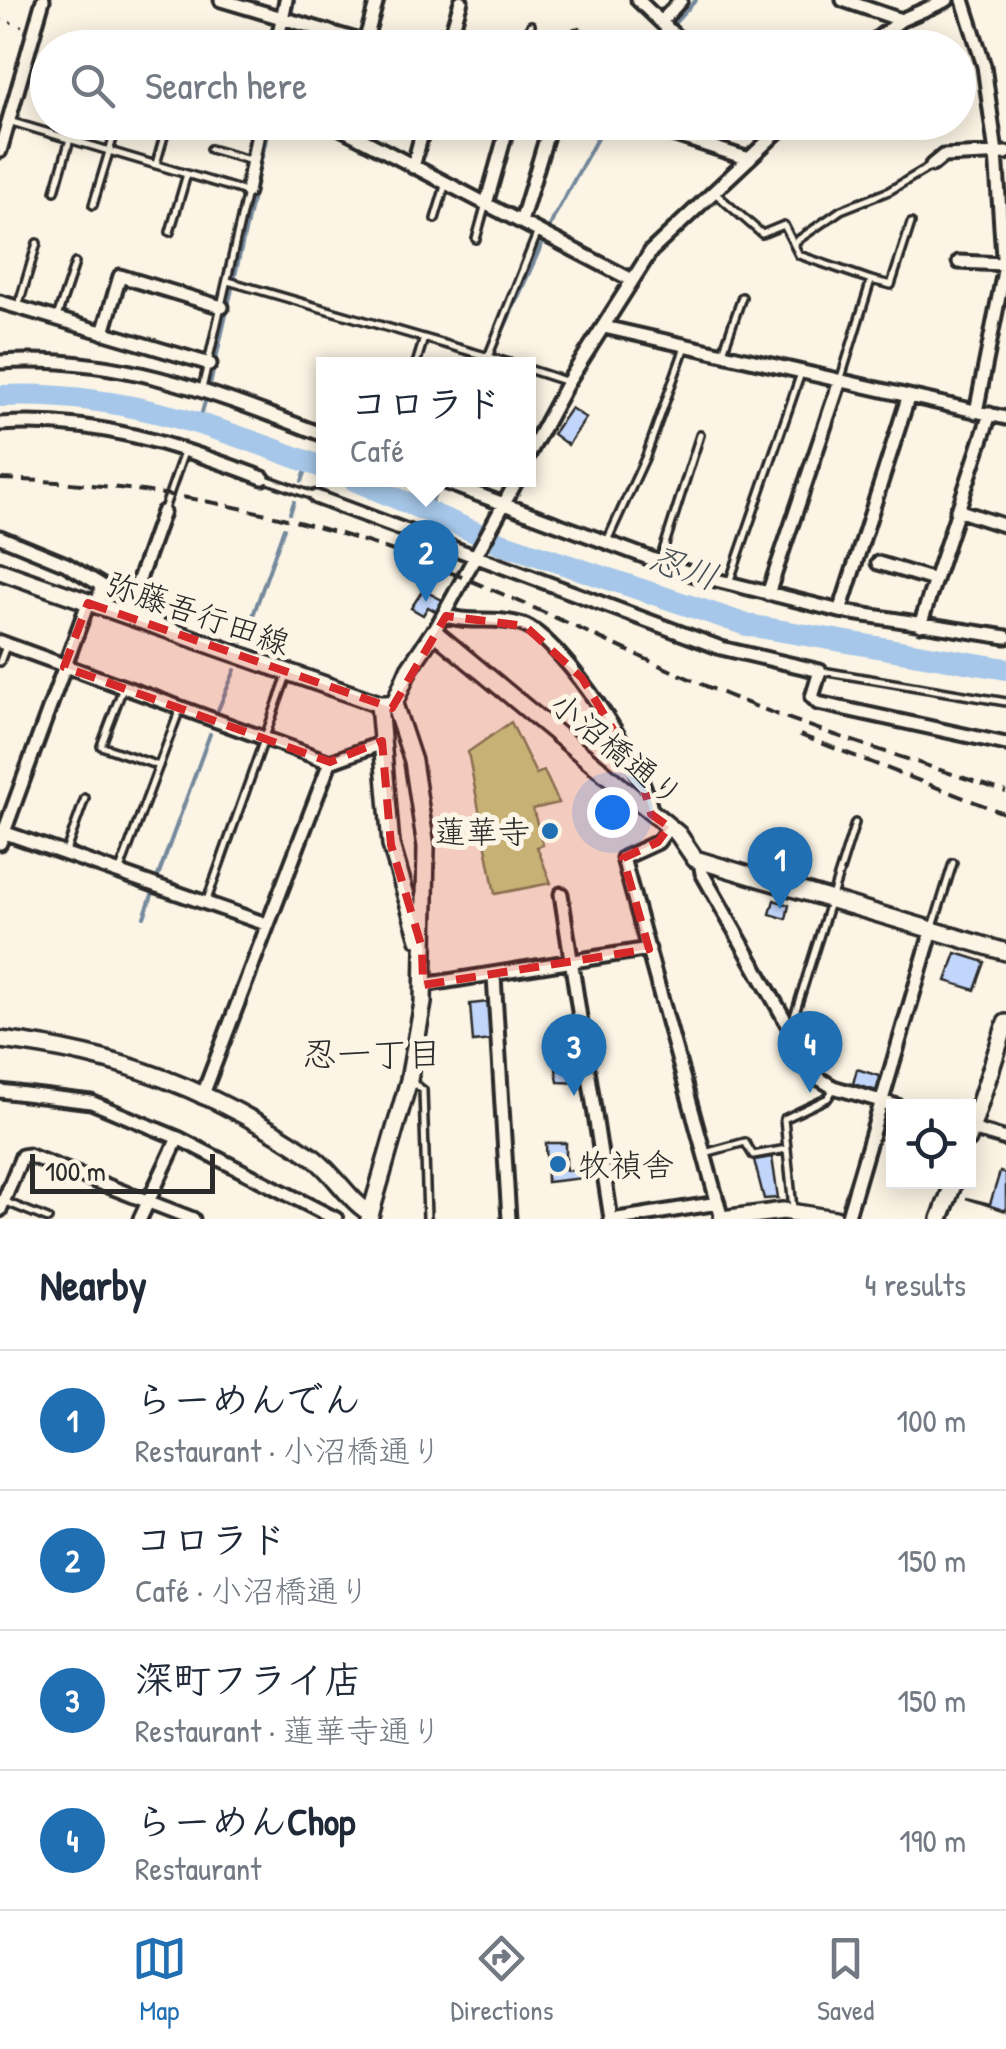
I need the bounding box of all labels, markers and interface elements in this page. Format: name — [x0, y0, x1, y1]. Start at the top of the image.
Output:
search box — [30, 30, 976, 140]
icon: search — [65, 58, 120, 113]
text: Search here — [145, 59, 307, 111]
popup — [316, 357, 536, 487]
text: コロラド — [350, 377, 502, 429]
text: Café — [350, 429, 404, 472]
pin: 2 — [394, 520, 458, 602]
water label: 忍川 — [643, 533, 725, 601]
street label: 弥藤吾行田線 — [100, 561, 296, 665]
street label: 小沼橋通り — [541, 682, 693, 816]
your location — [587, 787, 638, 838]
place label: 蓮華寺 — [434, 810, 530, 853]
marker: 蓮華寺 — [539, 820, 561, 842]
pin: 1 — [748, 826, 812, 909]
pin: 4 — [778, 1010, 842, 1093]
pin: 3 — [542, 1014, 606, 1096]
district label: 忍一丁目 — [302, 1030, 442, 1077]
map controls — [886, 1099, 976, 1189]
button: locate — [886, 1099, 976, 1189]
place label: 牧禎舎 — [578, 1143, 674, 1186]
scale bar — [30, 1149, 215, 1194]
text: 100 m — [45, 1152, 106, 1190]
marker: 牧禎舎 — [547, 1153, 569, 1175]
text: Nearby — [40, 1256, 147, 1313]
text: 4 results — [865, 1263, 966, 1306]
text: らーめんでん — [135, 1373, 361, 1425]
text: 1 — [67, 1399, 78, 1442]
text: 100 m — [897, 1399, 966, 1442]
text: Restaurant · 小沼橋通り — [135, 1429, 442, 1472]
text: コロラド — [135, 1513, 287, 1565]
text: 2 — [65, 1539, 80, 1582]
text: 150 m — [897, 1539, 966, 1582]
text: Café · 小沼橋通り — [135, 1569, 370, 1612]
text: 深町フライ店 — [135, 1653, 362, 1705]
text: 3 — [65, 1679, 80, 1722]
text: 150 m — [897, 1679, 966, 1722]
text: Restaurant · 蓮華寺通り — [135, 1709, 442, 1752]
text: らーめんChop — [135, 1795, 355, 1847]
text: 4 — [66, 1819, 79, 1862]
text: 190 m — [899, 1819, 966, 1862]
text: Restaurant — [135, 1847, 261, 1890]
tab: Map — [132, 1931, 187, 2029]
tab: Directions — [450, 1931, 553, 2029]
tab: Saved — [817, 1931, 874, 2029]

